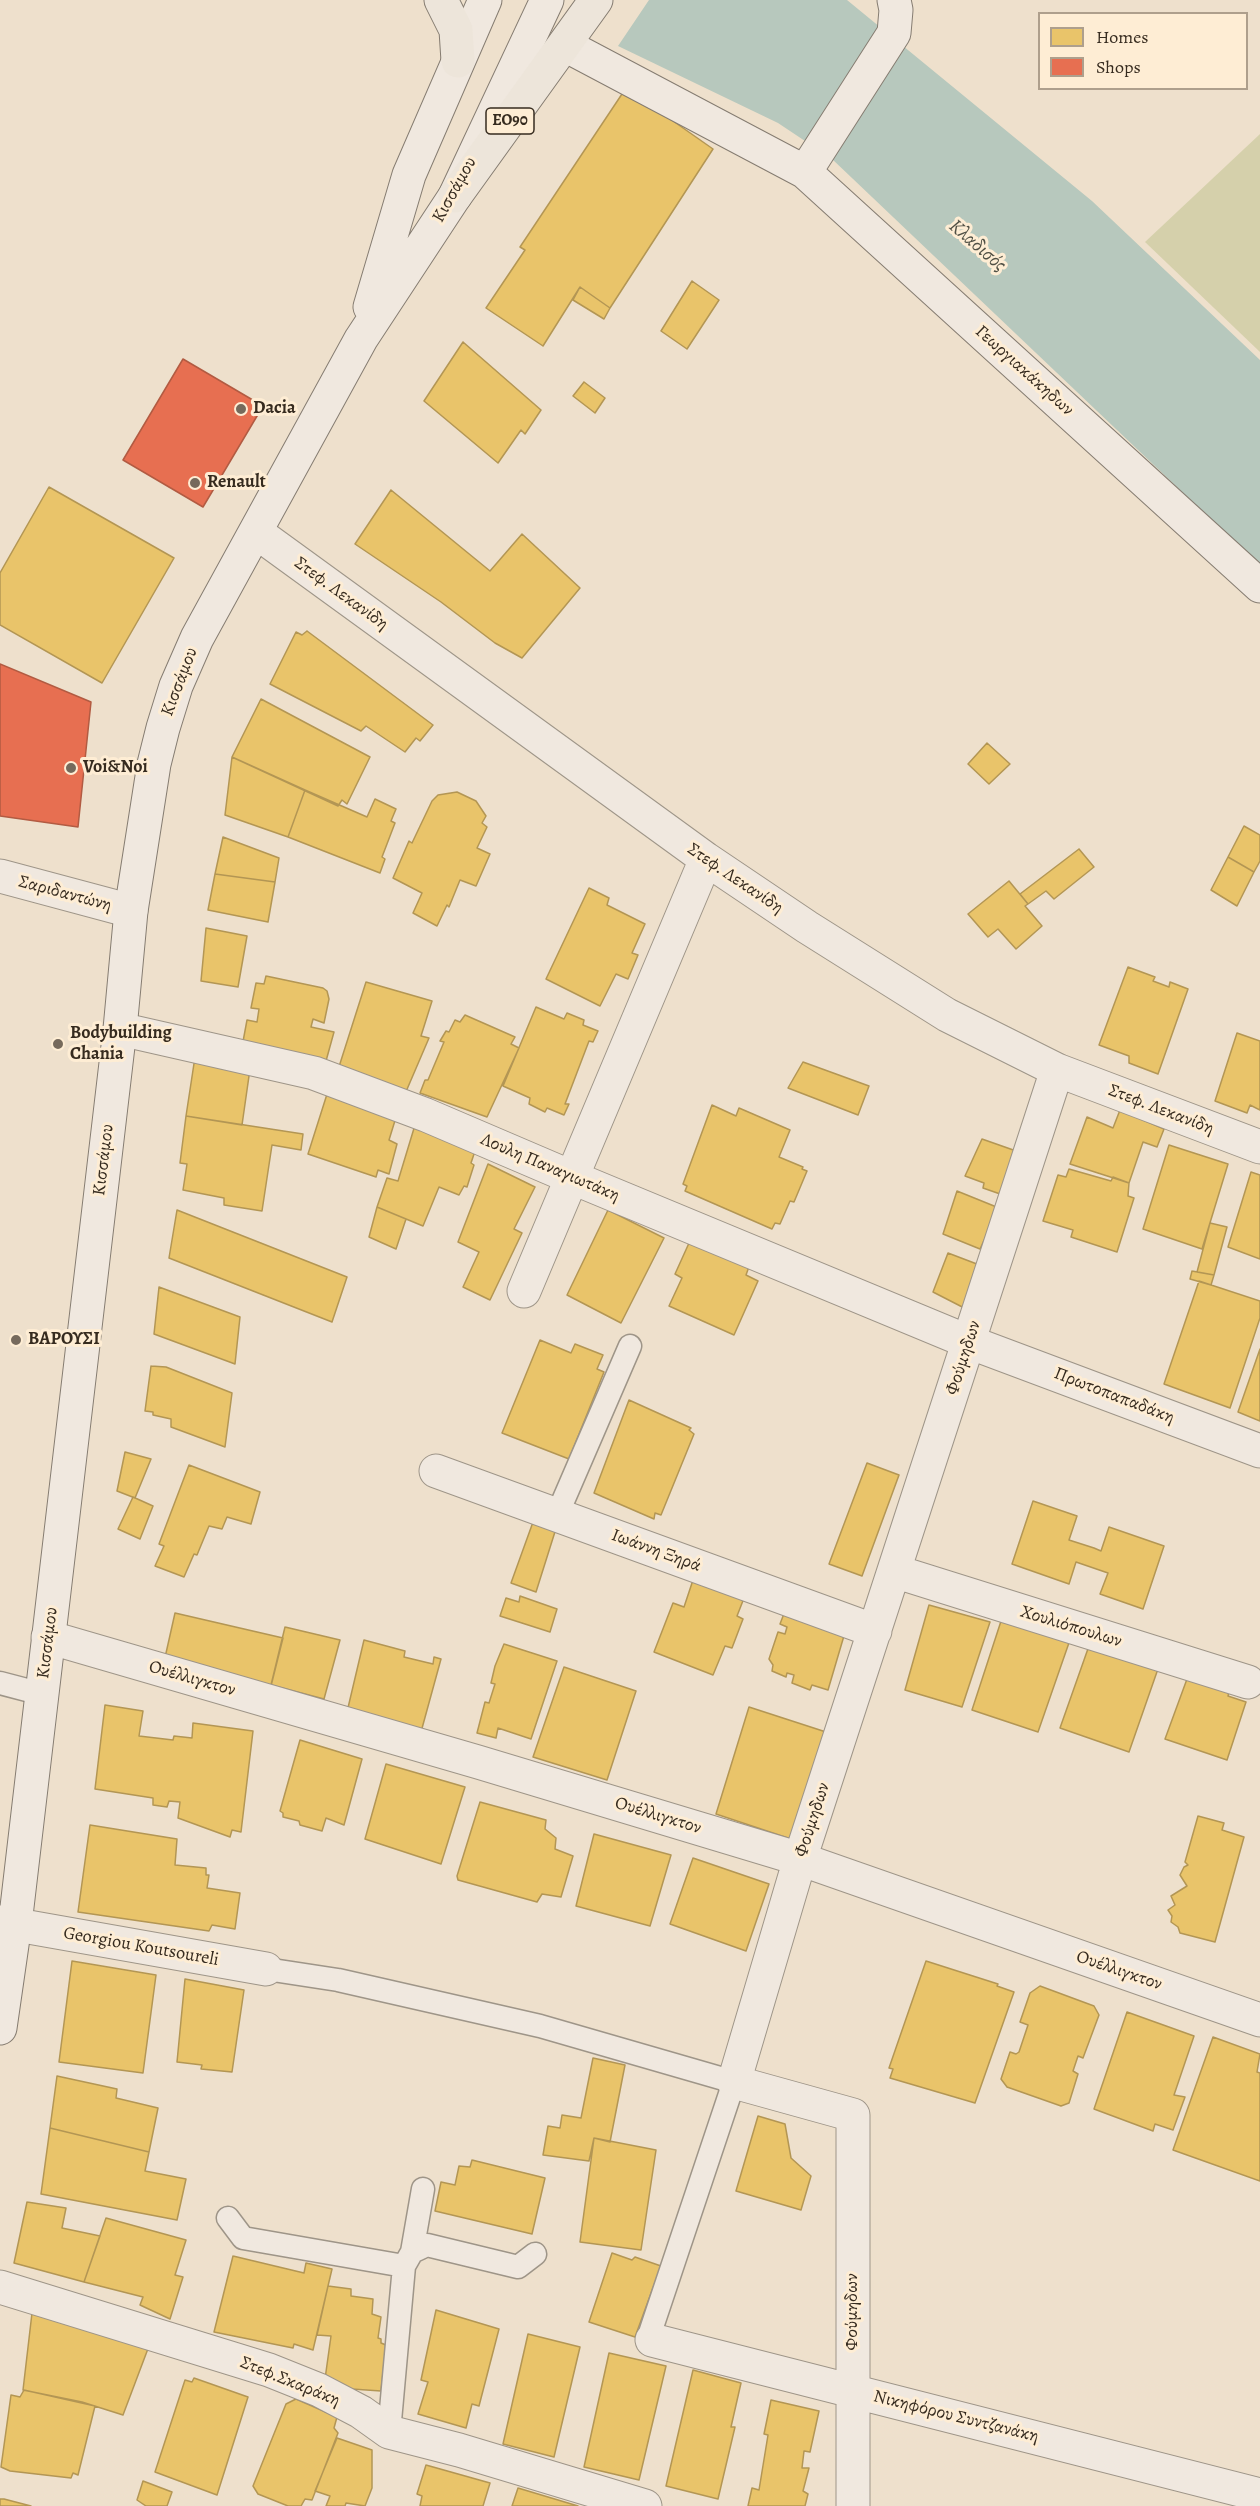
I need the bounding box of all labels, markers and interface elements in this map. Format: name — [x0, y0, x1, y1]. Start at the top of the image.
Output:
legend — [1038, 12, 1248, 90]
text: Homes — [1096, 25, 1148, 49]
text: Shops — [1096, 55, 1141, 79]
road number: ΕΟ90 — [486, 108, 534, 134]
street label: Κισσάμου — [428, 153, 482, 227]
water label: Κλαδισός — [943, 215, 1011, 277]
street label: Γεωργιακάκηδων — [970, 321, 1078, 421]
place label: Dacia — [253, 398, 296, 420]
marker: Dacia — [234, 402, 248, 416]
place label: Renault — [207, 472, 266, 494]
marker: Renault — [188, 476, 202, 490]
street label: Στεφ. Λεκανίδη — [290, 553, 392, 635]
street label: Κισσάμου — [157, 645, 203, 719]
place label: Voi&Noi — [83, 757, 148, 779]
marker: Voi&Noi — [64, 761, 78, 775]
street label: Στεφ. Λεκανίδη — [683, 839, 787, 919]
street label: Σαριδαντώνη — [16, 871, 114, 917]
place label: Bodybuilding Chania — [70, 1023, 172, 1066]
marker: Bodybuilding Chania — [51, 1037, 65, 1051]
street label: Στεφ. Λεκανίδη — [1105, 1080, 1217, 1140]
street label: Κισσάμου — [89, 1123, 119, 1197]
street label: Λουλη Παναγιωτάκη — [477, 1129, 623, 1207]
street label: Φούμηδων — [942, 1318, 986, 1398]
place label: ΒΑΡΟΥΣΙ — [28, 1329, 100, 1351]
marker: ΒΑΡΟΥΣΙ — [9, 1333, 23, 1347]
street label: Πρωτοπαπαδάκη — [1051, 1363, 1177, 1429]
street label: Ιωάννη Ξηρά — [608, 1525, 704, 1577]
street label: Χουλιόπουλων — [1018, 1601, 1124, 1653]
street label: Κισσάμου — [33, 1606, 63, 1680]
street label: Ουέλλιγκτον — [146, 1656, 238, 1702]
street label: Φούμηδων — [791, 1780, 835, 1860]
street label: Ουέλλιγκτον — [612, 1793, 704, 1839]
street label: Georgiou Koutsoureli — [62, 1923, 220, 1971]
street label: Ουέλλιγκτον — [1073, 1946, 1165, 1996]
street label: Φούμηδων — [842, 2273, 864, 2351]
street label: Στεφ.Σκαράκη — [237, 2352, 343, 2412]
street label: Νικηφόρου Συντζανάκη — [871, 2386, 1041, 2448]

